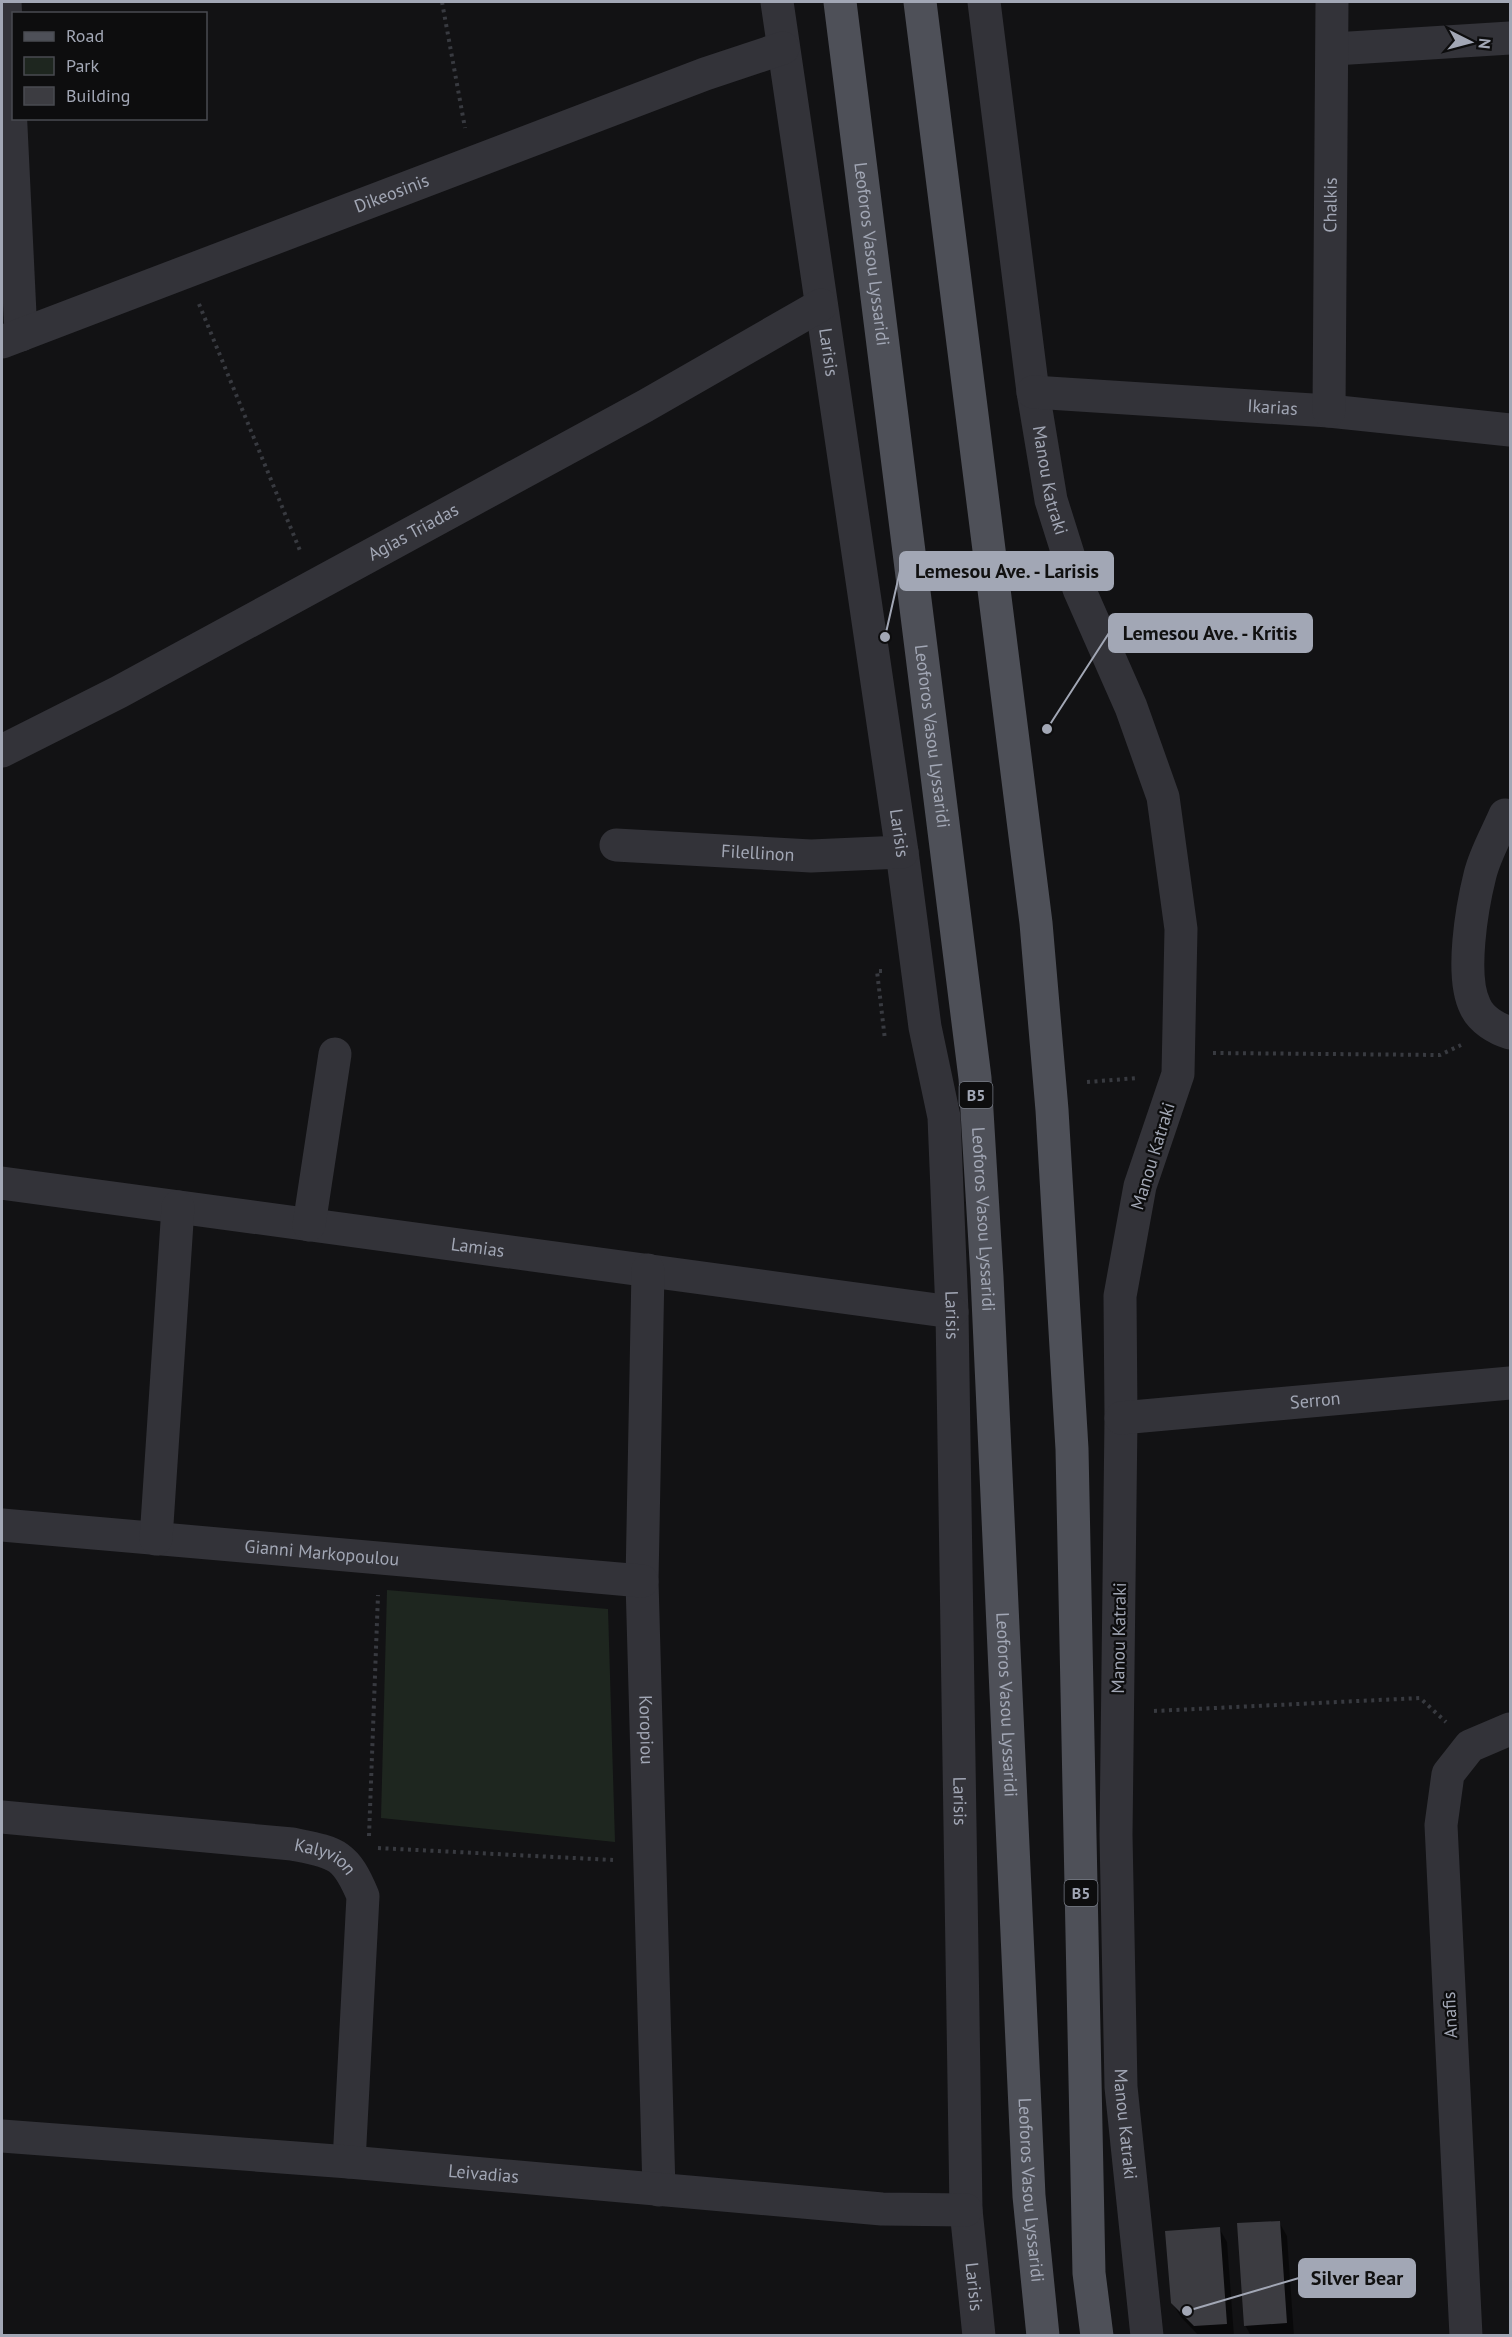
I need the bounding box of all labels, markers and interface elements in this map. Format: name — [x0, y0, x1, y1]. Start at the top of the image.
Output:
legend — [12, 12, 207, 120]
north arrow — [1440, 12, 1500, 72]
text: Road — [66, 24, 104, 47]
text: N — [1474, 37, 1495, 50]
text: Park — [66, 54, 99, 77]
text: Building — [66, 84, 130, 107]
street label: Leoforos Vasou Lyssaridi — [849, 161, 895, 347]
street label: Dikeosinis — [351, 168, 432, 218]
street label: Chalkis — [1318, 177, 1342, 233]
street label: Larisis — [814, 326, 844, 378]
street label: Ikarias — [1247, 394, 1298, 420]
street label: Manou Katraki — [1028, 424, 1073, 538]
street label: Agias Triadas — [364, 498, 462, 565]
callout: Lemesou Ave. - Larisis — [900, 552, 1113, 590]
text: Lemesou Ave. - Larisis — [915, 558, 1099, 584]
callout: Lemesou Ave. - Kritis — [1109, 614, 1312, 652]
text: Lemesou Ave. - Kritis — [1123, 620, 1297, 646]
street label: Leoforos Vasou Lyssaridi — [910, 643, 956, 829]
street label: Larisis — [885, 807, 915, 859]
street label: Filellinon — [721, 839, 795, 866]
road number: B5 — [960, 1082, 992, 1108]
street label: Manou Katraki — [1125, 1099, 1180, 1212]
street label: Leoforos Vasou Lyssaridi — [967, 1126, 1001, 1312]
street label: Lamias — [449, 1232, 506, 1262]
street label: Larisis — [940, 1290, 964, 1340]
street label: Serron — [1289, 1386, 1341, 1414]
street label: Gianni Markopoulou — [243, 1534, 400, 1571]
street label: Manou Katraki — [1106, 1582, 1131, 1694]
street label: Leoforos Vasou Lyssaridi — [991, 1612, 1023, 1798]
street label: Koropiou — [634, 1695, 659, 1765]
street label: Larisis — [948, 1777, 972, 1826]
street label: Kalyvion — [292, 1833, 362, 1879]
road number: B5 — [1064, 1880, 1098, 1906]
street label: Anafis — [1437, 1991, 1462, 2039]
street label: Manou Katraki — [1110, 2068, 1143, 2181]
street label: Leoforos Vasou Lyssaridi — [1014, 2097, 1050, 2283]
street label: Leivadias — [447, 2159, 520, 2188]
callout: Silver Bear — [1299, 2259, 1415, 2297]
street label: Larisis — [960, 2261, 988, 2312]
text: Silver Bear — [1311, 2265, 1403, 2291]

